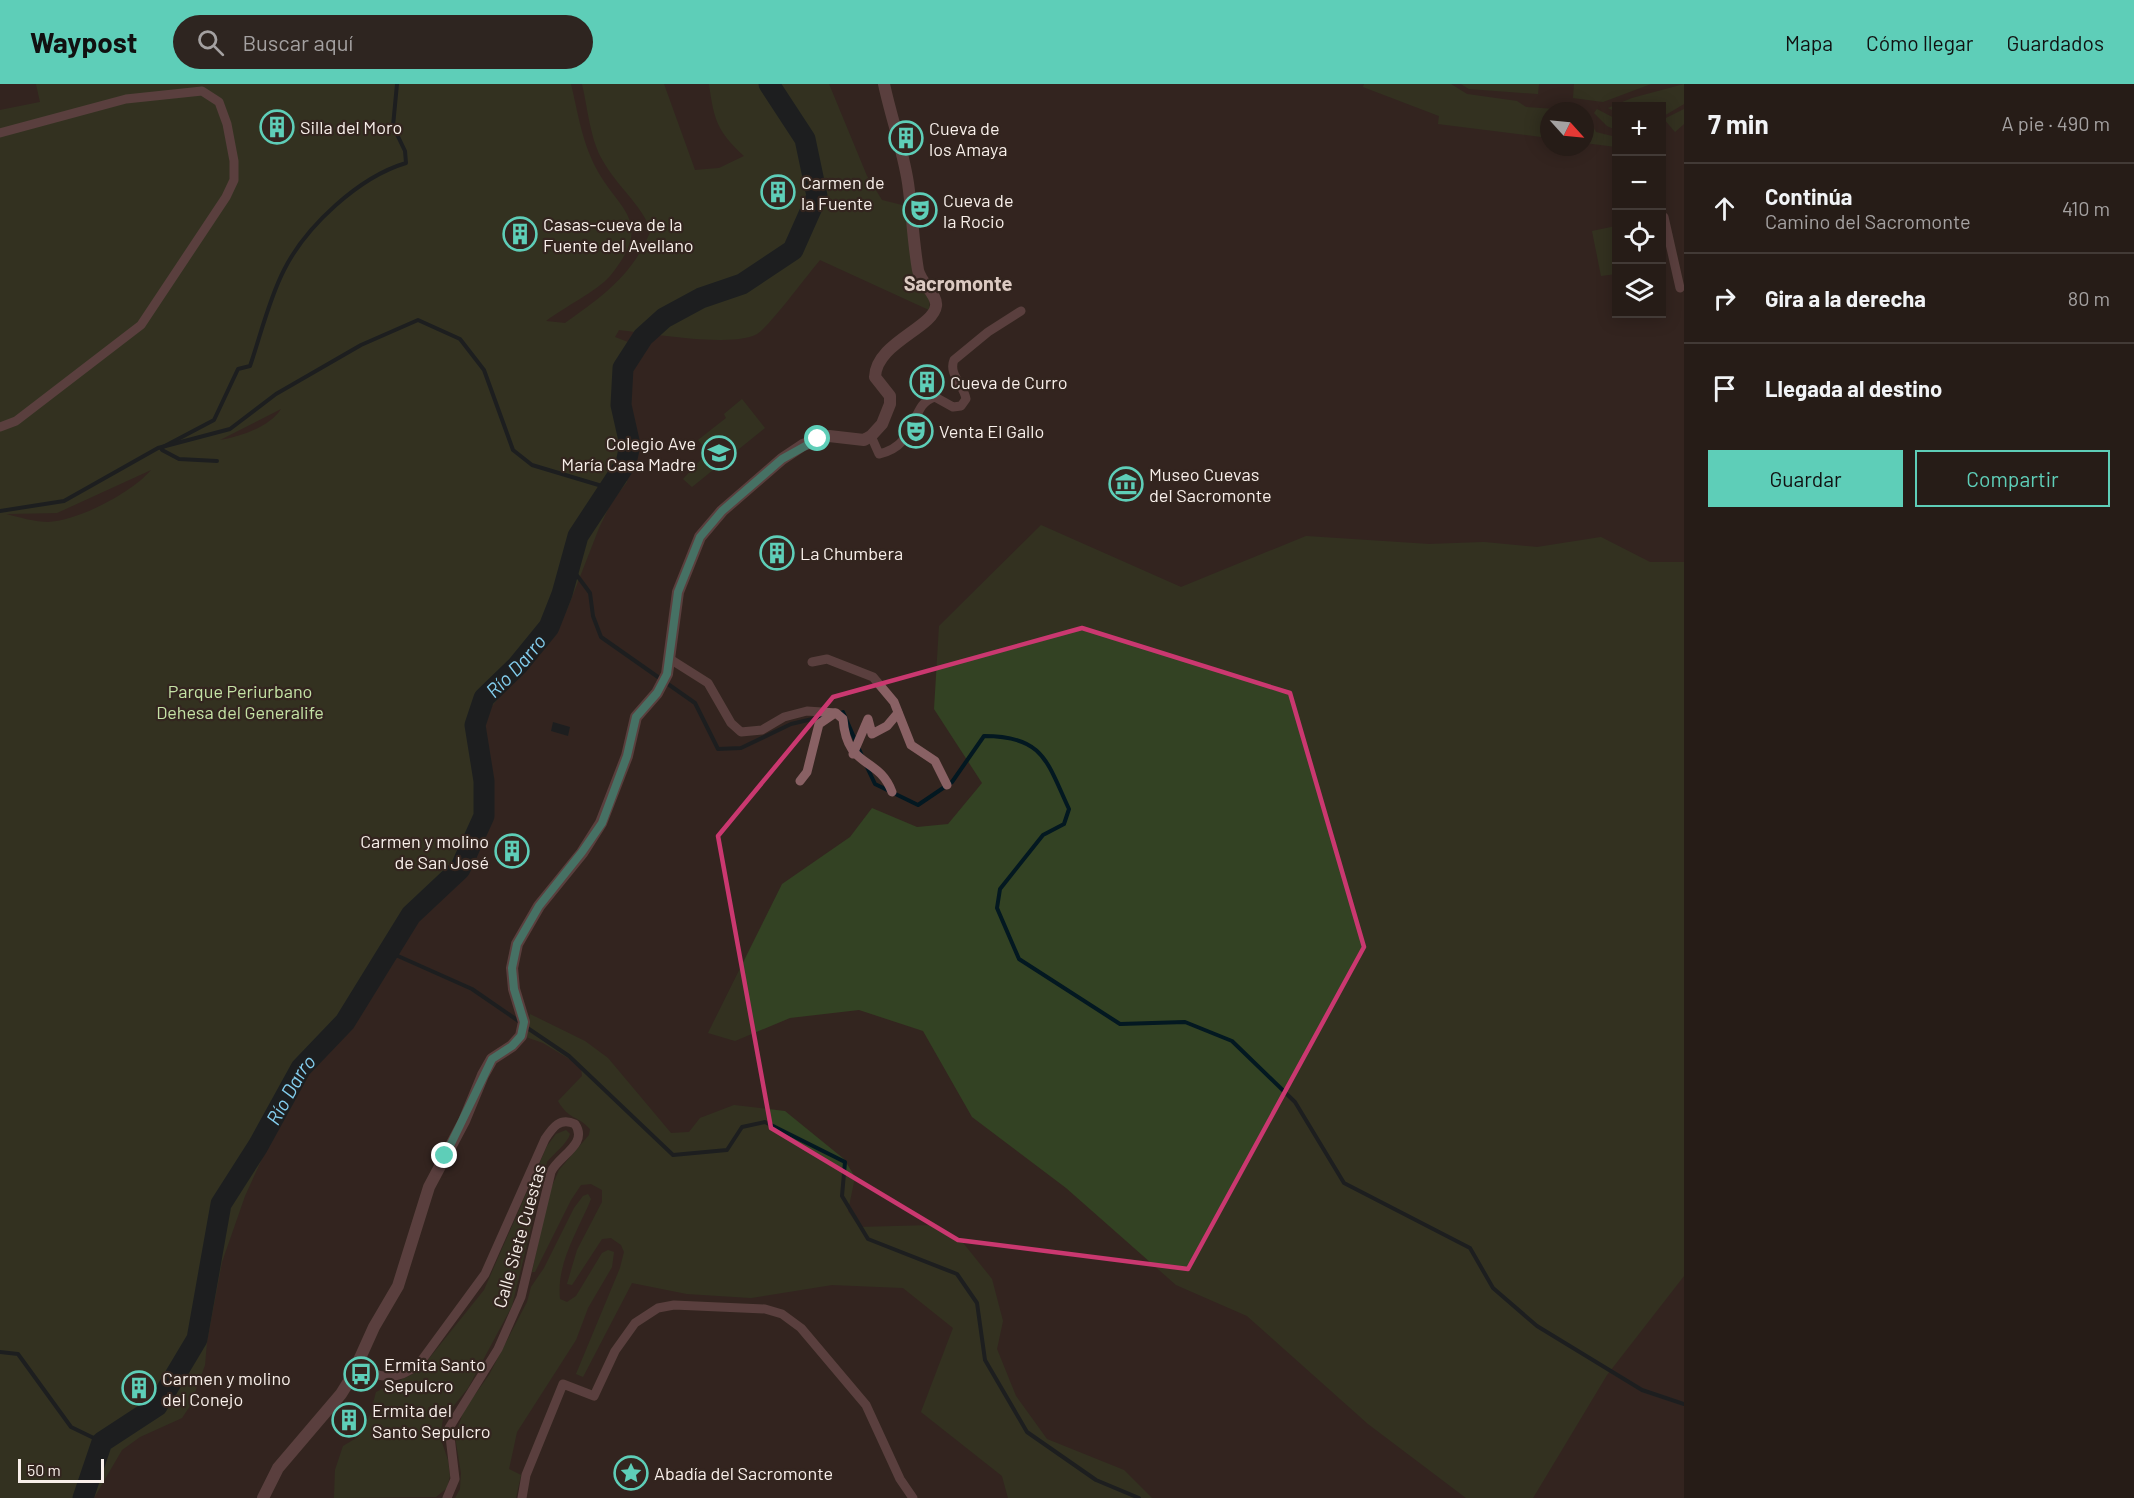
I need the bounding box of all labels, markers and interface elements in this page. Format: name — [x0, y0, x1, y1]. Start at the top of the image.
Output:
search box — [173, 15, 593, 69]
text: Waypost — [30, 25, 137, 59]
icon: search — [194, 26, 227, 59]
text: Buscar aquí — [242, 29, 353, 55]
text: Mapa — [1785, 30, 1833, 55]
text: Cómo llegar — [1866, 30, 1973, 55]
text: Guardados — [2006, 30, 2104, 55]
north arrow — [1540, 102, 1594, 156]
map controls — [1612, 102, 1666, 318]
button: + — [1612, 102, 1666, 156]
text: 7 min — [1708, 108, 1769, 139]
building icon: Silla del Moro — [259, 109, 295, 145]
text: A pie · 490 m — [2002, 111, 2110, 135]
place label: Silla del Moro — [300, 116, 402, 138]
place label: Cueva de los Amaya — [929, 117, 1007, 160]
building icon: Cueva de los Amaya — [888, 120, 924, 156]
button: − — [1612, 156, 1666, 210]
place label: Carmen de la Fuente — [801, 171, 885, 214]
building icon: Carmen de la Fuente — [760, 174, 796, 210]
text: Continúa — [1765, 183, 1852, 209]
place label: Cueva de la Rocio — [943, 189, 1014, 232]
theatre icon: Cueva de la Rocio — [902, 192, 938, 228]
icon: ahead — [1708, 192, 1741, 225]
text: 410 m — [2062, 196, 2110, 220]
text: Camino del Sacromonte — [1765, 209, 1971, 233]
button: locate — [1612, 210, 1666, 264]
place label: Casas-cueva de la Fuente del Avellano — [543, 213, 694, 256]
building icon: Casas-cueva de la Fuente del Avellano — [502, 216, 538, 252]
button: layers — [1612, 264, 1666, 318]
district label: Sacromonte — [904, 271, 1012, 295]
icon: right — [1708, 282, 1741, 315]
text: Gira a la derecha — [1765, 285, 1926, 311]
text: 80 m — [2068, 286, 2110, 310]
building icon: Cueva de Curro — [909, 364, 945, 400]
place label: Cueva de Curro — [950, 371, 1068, 393]
icon: arrive — [1708, 372, 1741, 405]
text: Llegada al destino — [1765, 375, 1942, 401]
theatre icon: Venta El Gallo — [898, 413, 934, 449]
place label: Venta El Gallo — [939, 420, 1044, 442]
route start — [804, 425, 830, 451]
place label: Colegio Ave María Casa Madre — [561, 432, 696, 475]
school or university icon: Colegio Ave María Casa Madre — [701, 435, 737, 471]
button: Guardar — [1708, 450, 1903, 507]
button: Compartir — [1915, 450, 2110, 507]
place label: Museo Cuevas del Sacromonte — [1149, 463, 1272, 506]
museum icon: Museo Cuevas del Sacromonte — [1108, 466, 1144, 502]
building icon: La Chumbera — [759, 535, 795, 571]
place label: La Chumbera — [800, 542, 903, 564]
water label: Río Darro — [480, 629, 550, 702]
park label: Parque Periurbano Dehesa del Generalife — [156, 680, 324, 723]
place label: Carmen y molino de San José — [360, 830, 489, 873]
building icon: Carmen y molino de San José — [494, 833, 530, 869]
water label: Río Darro — [260, 1049, 320, 1129]
route end — [431, 1142, 457, 1168]
street label: Calle Siete Cuestas — [488, 1162, 550, 1310]
place label: Ermita Santo Sepulcro — [384, 1353, 486, 1396]
bus stop icon: Ermita Santo Sepulcro — [343, 1356, 379, 1392]
place label: Carmen y molino del Conejo — [162, 1367, 291, 1410]
building icon: Carmen y molino del Conejo — [121, 1370, 157, 1406]
place label: Ermita del Santo Sepulcro — [372, 1399, 491, 1442]
building icon: Ermita del Santo Sepulcro — [331, 1402, 367, 1438]
place icon: Abadía del Sacromonte — [613, 1455, 649, 1491]
scale bar — [18, 1456, 104, 1484]
text: 50 m — [27, 1460, 61, 1479]
place label: Abadía del Sacromonte — [654, 1462, 833, 1484]

